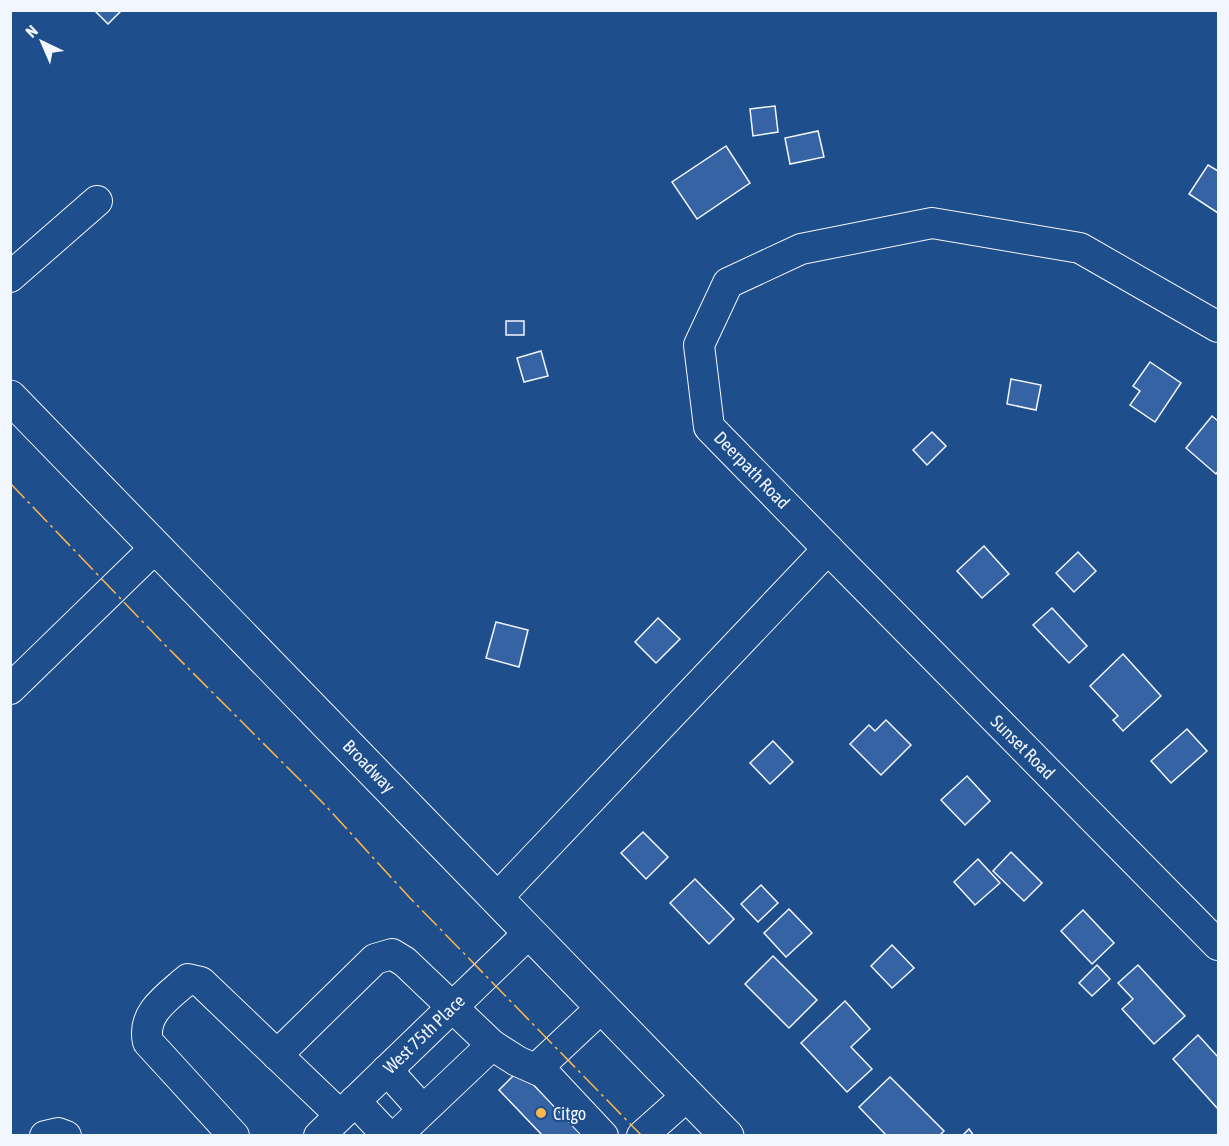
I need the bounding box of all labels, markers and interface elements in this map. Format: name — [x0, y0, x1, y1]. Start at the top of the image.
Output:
north arrow — [12, 12, 72, 72]
text: N — [22, 21, 41, 41]
street label: Deerpath Road — [710, 427, 794, 513]
street label: Sunset Road — [987, 711, 1059, 783]
street label: Broadway — [339, 735, 399, 797]
street label: West 75th Place — [379, 990, 469, 1078]
place label: Citgo — [553, 1103, 586, 1124]
marker: Citgo — [534, 1106, 548, 1120]

